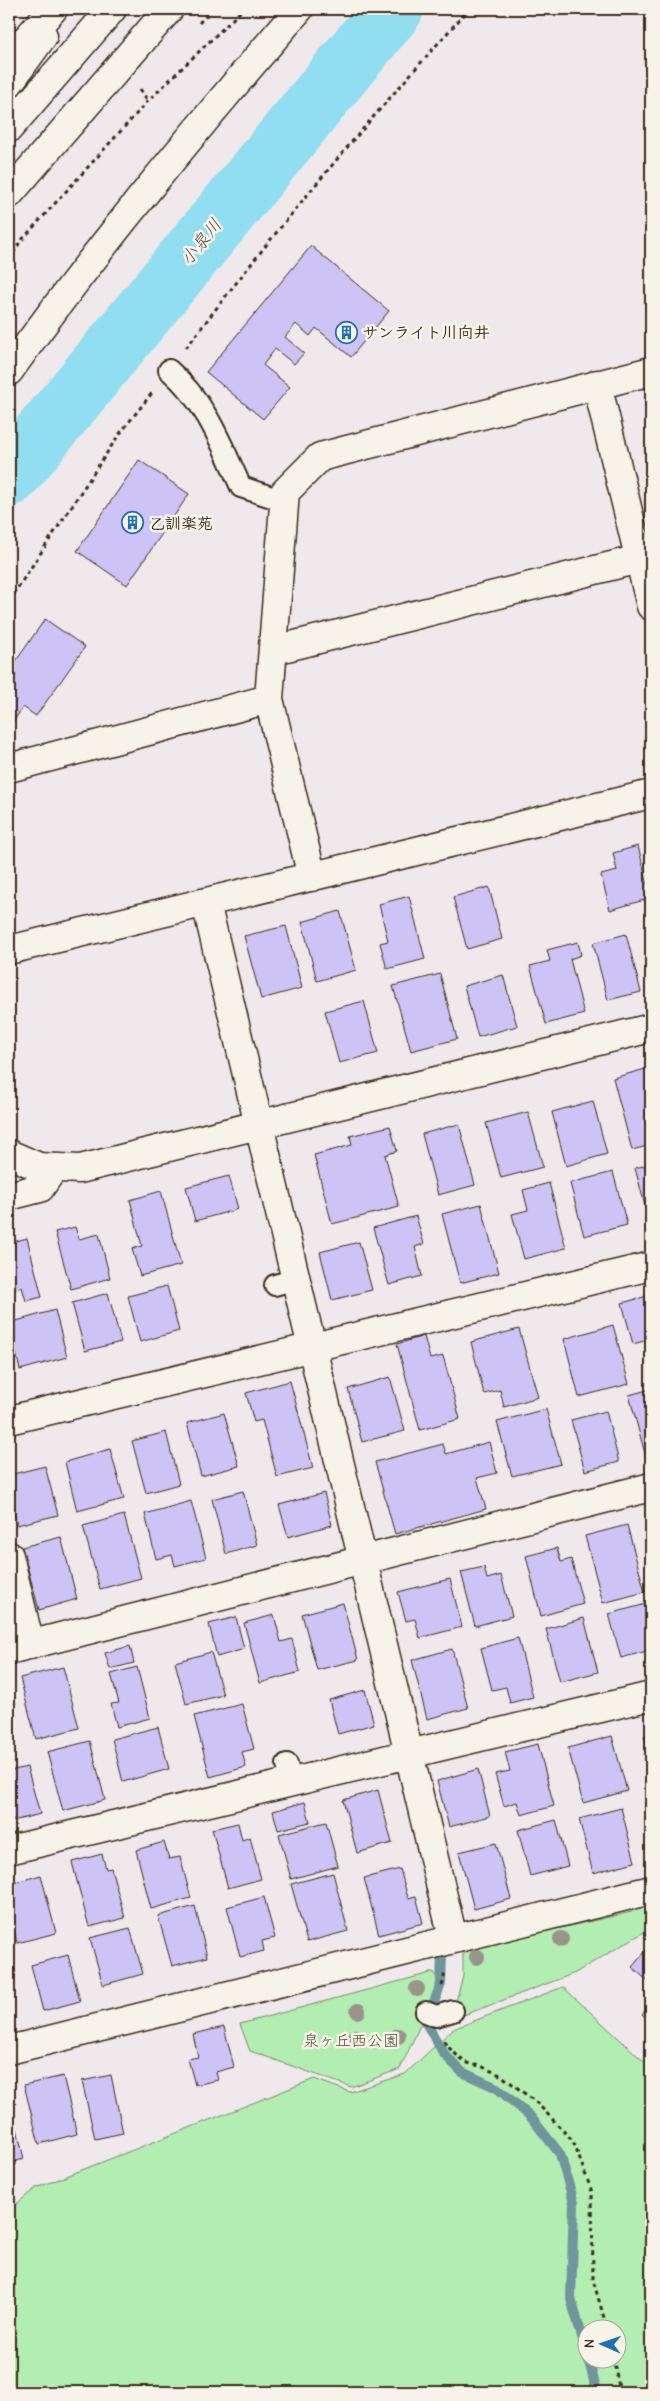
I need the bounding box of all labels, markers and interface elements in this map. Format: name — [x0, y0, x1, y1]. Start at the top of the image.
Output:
water label: 小泉川 — [176, 215, 227, 270]
building icon: サンライト川向井 — [334, 320, 358, 344]
place label: サンライト川向井 — [362, 324, 490, 342]
building icon: 乙訓楽苑 — [121, 511, 145, 535]
place label: 乙訓楽苑 — [149, 515, 213, 533]
park label: 泉ヶ丘西公園 — [303, 2032, 399, 2050]
north arrow — [578, 2318, 628, 2368]
text: N — [581, 2339, 598, 2348]

